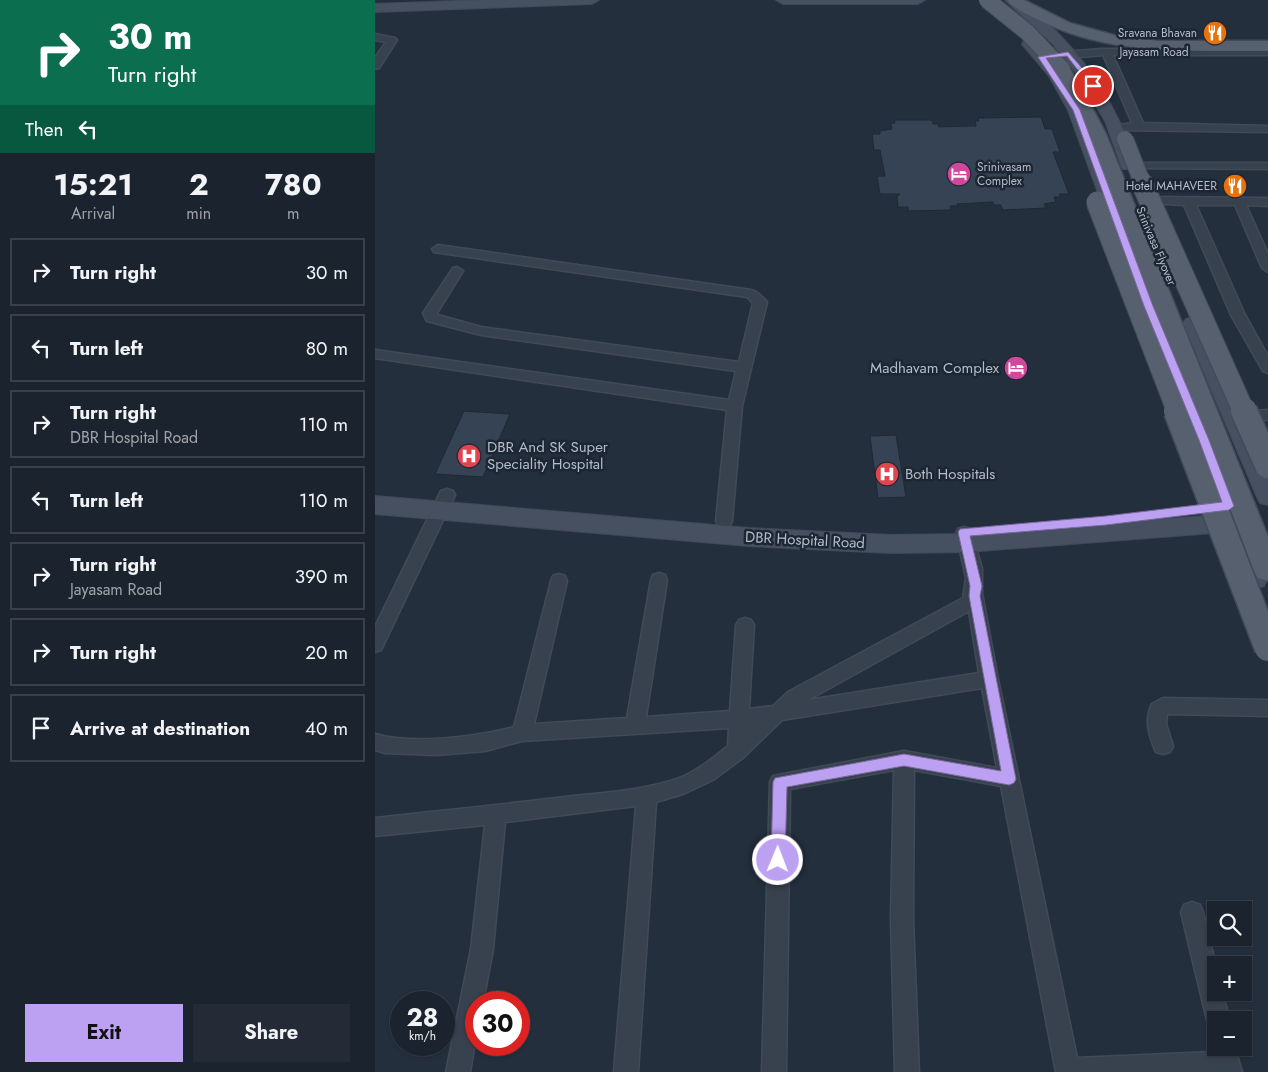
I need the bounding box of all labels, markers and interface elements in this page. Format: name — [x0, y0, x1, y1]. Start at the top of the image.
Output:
text: 30 m — [108, 12, 192, 62]
icon: right — [25, 20, 90, 85]
restaurant icon: Sravana Bhavan — [1202, 20, 1228, 46]
place label: Sravana Bhavan — [1118, 24, 1197, 42]
street label: Jayasam Road — [1117, 43, 1189, 61]
text: Turn right — [108, 58, 196, 90]
pin — [1072, 65, 1114, 107]
icon: arrive — [1079, 72, 1107, 100]
icon: left — [74, 115, 102, 143]
text: Then — [25, 116, 64, 143]
place label: Srinivasam Complex — [977, 158, 1031, 190]
hotel icon: Srinivasam Complex — [946, 161, 972, 187]
text: 15:21 — [53, 163, 133, 206]
text: 2 — [189, 163, 209, 206]
text: 780 — [265, 163, 322, 206]
restaurant icon: Hotel MAHAVEER — [1222, 173, 1248, 199]
place label: Hotel MAHAVEER — [1126, 177, 1217, 195]
text: Arrival — [71, 202, 115, 225]
text: min — [186, 202, 211, 225]
text: m — [287, 202, 299, 225]
street label: Srinivasa Flyover — [1131, 204, 1181, 289]
icon: right — [27, 258, 55, 286]
text: Turn right — [70, 259, 156, 286]
text: 30 m — [306, 259, 348, 286]
icon: left — [27, 334, 55, 362]
text: Turn left — [70, 335, 143, 362]
text: 80 m — [306, 335, 348, 362]
hotel icon: Madhavam Complex — [1003, 355, 1029, 381]
place label: Madhavam Complex — [870, 357, 1000, 379]
text: Turn right — [70, 399, 156, 426]
icon: right — [27, 410, 55, 438]
text: 110 m — [299, 411, 348, 438]
text: DBR Hospital Road — [70, 426, 198, 449]
place label: DBR And SK Super Speciality Hospital — [487, 436, 609, 475]
hospital icon: DBR And SK Super Speciality Hospital — [456, 443, 482, 469]
hospital icon: Both Hospitals — [874, 461, 900, 487]
place label: Both Hospitals — [905, 463, 995, 485]
icon: left — [27, 486, 55, 514]
text: Turn left — [70, 487, 143, 514]
text: 110 m — [299, 487, 348, 514]
street label: DBR Hospital Road — [744, 526, 866, 554]
text: Turn right — [70, 551, 156, 578]
icon: right — [27, 562, 55, 590]
text: 390 m — [295, 563, 348, 590]
text: Jayasam Road — [70, 578, 162, 601]
icon: right — [27, 638, 55, 666]
text: Turn right — [70, 639, 156, 666]
text: 20 m — [305, 639, 348, 666]
icon: arrive — [27, 714, 55, 742]
text: Arrive at destination — [70, 715, 250, 742]
text: 40 m — [305, 715, 348, 742]
position arrow — [751, 833, 803, 885]
map controls — [1207, 901, 1252, 1056]
button: search — [1207, 901, 1252, 946]
button: + — [1207, 956, 1252, 1001]
speed limit sign: 30 — [465, 991, 530, 1056]
text: 28 — [406, 999, 439, 1035]
button: Exit — [25, 1004, 183, 1062]
button: Share — [193, 1004, 350, 1062]
button: − — [1207, 1011, 1252, 1056]
text: km/h — [409, 1027, 436, 1045]

